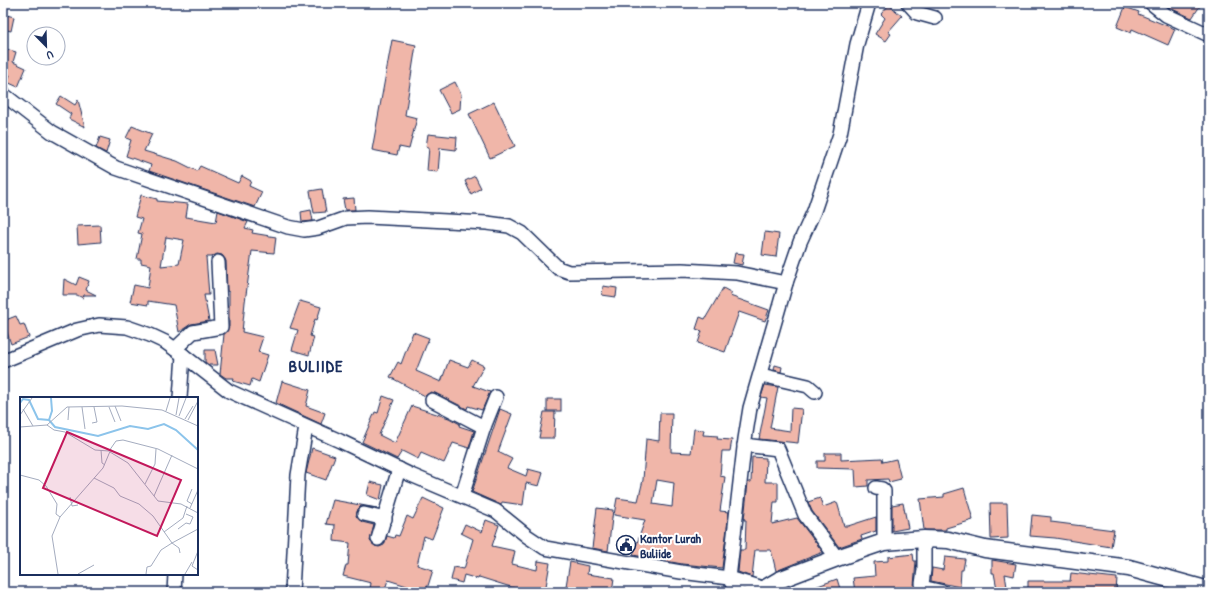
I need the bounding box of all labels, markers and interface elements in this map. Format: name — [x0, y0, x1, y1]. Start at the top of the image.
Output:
north arrow — [26, 26, 66, 66]
text: U — [44, 48, 55, 63]
district label: BULIIDE — [289, 354, 343, 377]
inset map — [20, 397, 198, 575]
place label: Kantor Lurah Buliide — [640, 529, 702, 562]
public building icon: Kantor Lurah Buliide — [615, 534, 637, 556]

